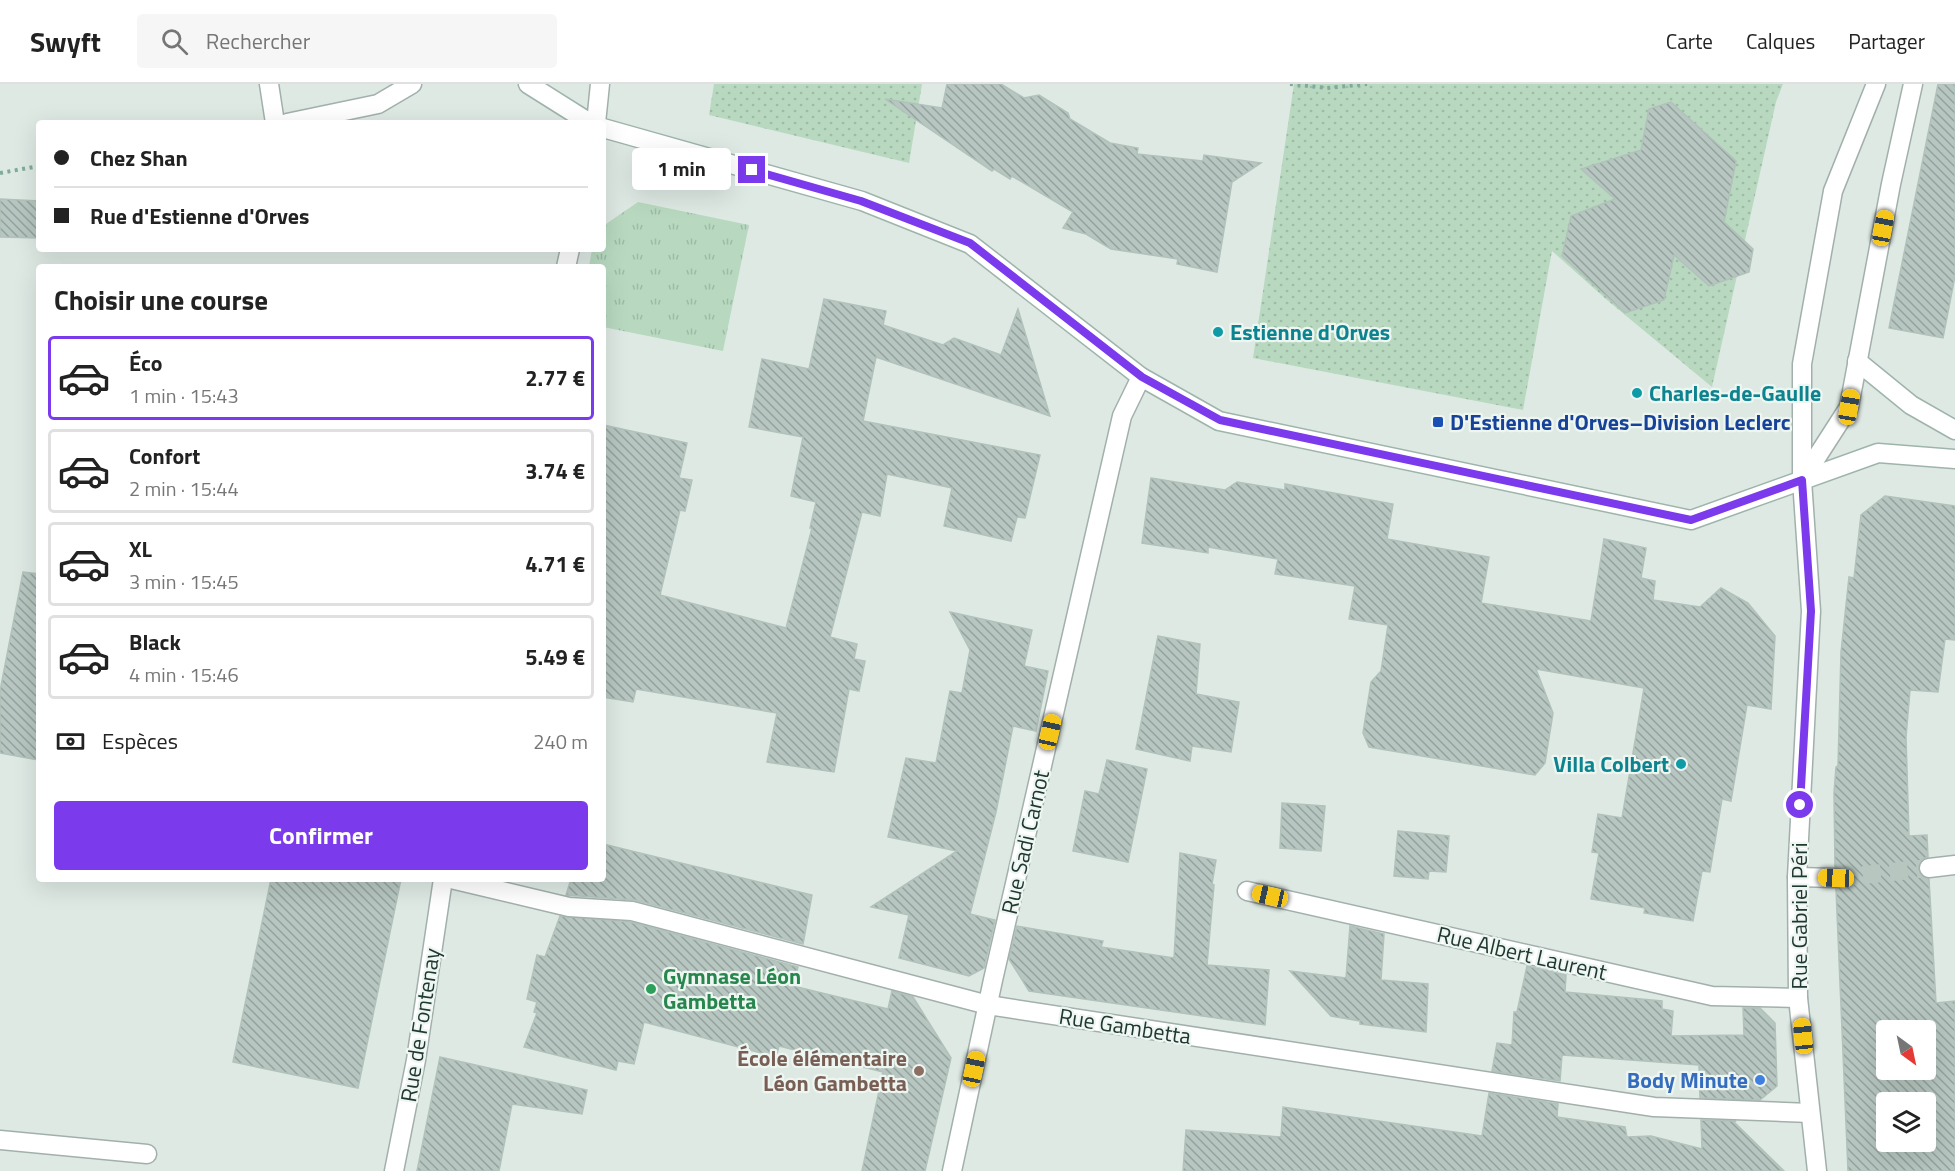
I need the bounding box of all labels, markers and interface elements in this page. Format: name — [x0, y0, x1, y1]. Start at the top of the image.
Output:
search box — [137, 14, 557, 68]
text: Swyft — [30, 20, 101, 63]
text: Rechercher — [206, 24, 310, 58]
icon: search — [158, 25, 191, 58]
text: Carte — [1666, 25, 1713, 57]
text: Calques — [1746, 25, 1815, 57]
text: Partager — [1848, 25, 1925, 57]
text: Chez Shan — [90, 141, 188, 175]
callout: 1 min — [632, 149, 731, 191]
text: 1 min — [657, 153, 706, 184]
route end — [738, 156, 765, 183]
text: Rue d'Estienne d'Orves — [90, 199, 309, 233]
car — [1871, 209, 1895, 247]
text: Choisir une course — [54, 279, 268, 320]
place label: Estienne d'Orves — [1230, 315, 1390, 349]
marker: Estienne d'Orves — [1211, 325, 1225, 339]
text: Éco — [129, 346, 162, 380]
icon: car — [57, 351, 111, 405]
text: 2.77 € — [525, 361, 585, 395]
place label: Charles-de-Gaulle — [1649, 376, 1821, 410]
text: 1 min · 15:43 — [129, 380, 239, 411]
marker: Charles-de-Gaulle — [1630, 386, 1644, 400]
car — [1837, 388, 1861, 426]
place label: D'Estienne d'Orves–Division Leclerc — [1450, 405, 1791, 439]
marker: D'Estienne d'Orves–Division Leclerc — [1431, 415, 1445, 429]
text: Confort — [129, 439, 200, 473]
icon: car — [57, 444, 111, 498]
text: 3.74 € — [525, 454, 585, 488]
text: 2 min · 15:44 — [129, 473, 239, 504]
text: XL — [129, 532, 152, 566]
icon: car — [57, 537, 111, 591]
text: 4.71 € — [525, 547, 585, 581]
text: 3 min · 15:45 — [129, 566, 239, 597]
text: Black — [129, 625, 181, 659]
icon: car — [57, 630, 111, 684]
text: 5.49 € — [525, 640, 585, 674]
text: 4 min · 15:46 — [129, 659, 239, 690]
car — [1037, 712, 1063, 752]
text: Espèces — [102, 724, 178, 758]
icon: cash — [54, 725, 87, 758]
text: 240 m — [533, 726, 588, 757]
place label: Villa Colbert — [1553, 747, 1669, 781]
marker: Villa Colbert — [1674, 757, 1688, 771]
street label: Rue Sadi Carnot — [992, 766, 1058, 917]
route start — [1786, 791, 1813, 818]
button: Confirmer — [54, 801, 588, 870]
street label: Rue Gabriel Péri — [1782, 842, 1816, 990]
car — [1818, 868, 1854, 888]
car — [1250, 883, 1290, 909]
street label: Rue Albert Laurent — [1434, 917, 1611, 989]
street label: Rue de Fontenay — [391, 945, 449, 1104]
place label: Gymnase Léon Gambetta — [663, 959, 801, 1018]
marker: Gymnase Léon Gambetta — [644, 982, 658, 996]
street label: Rue Gambetta — [1057, 999, 1193, 1053]
car — [1792, 1017, 1814, 1055]
north arrow — [1876, 1020, 1936, 1080]
map controls — [1876, 1020, 1936, 1152]
place label: École élémentaire Léon Gambetta — [737, 1041, 907, 1100]
car — [961, 1050, 987, 1088]
place label: Body Minute — [1627, 1063, 1748, 1097]
marker: École élémentaire Léon Gambetta — [912, 1064, 926, 1078]
marker: Body Minute — [1753, 1073, 1767, 1087]
button: layers — [1876, 1092, 1936, 1152]

